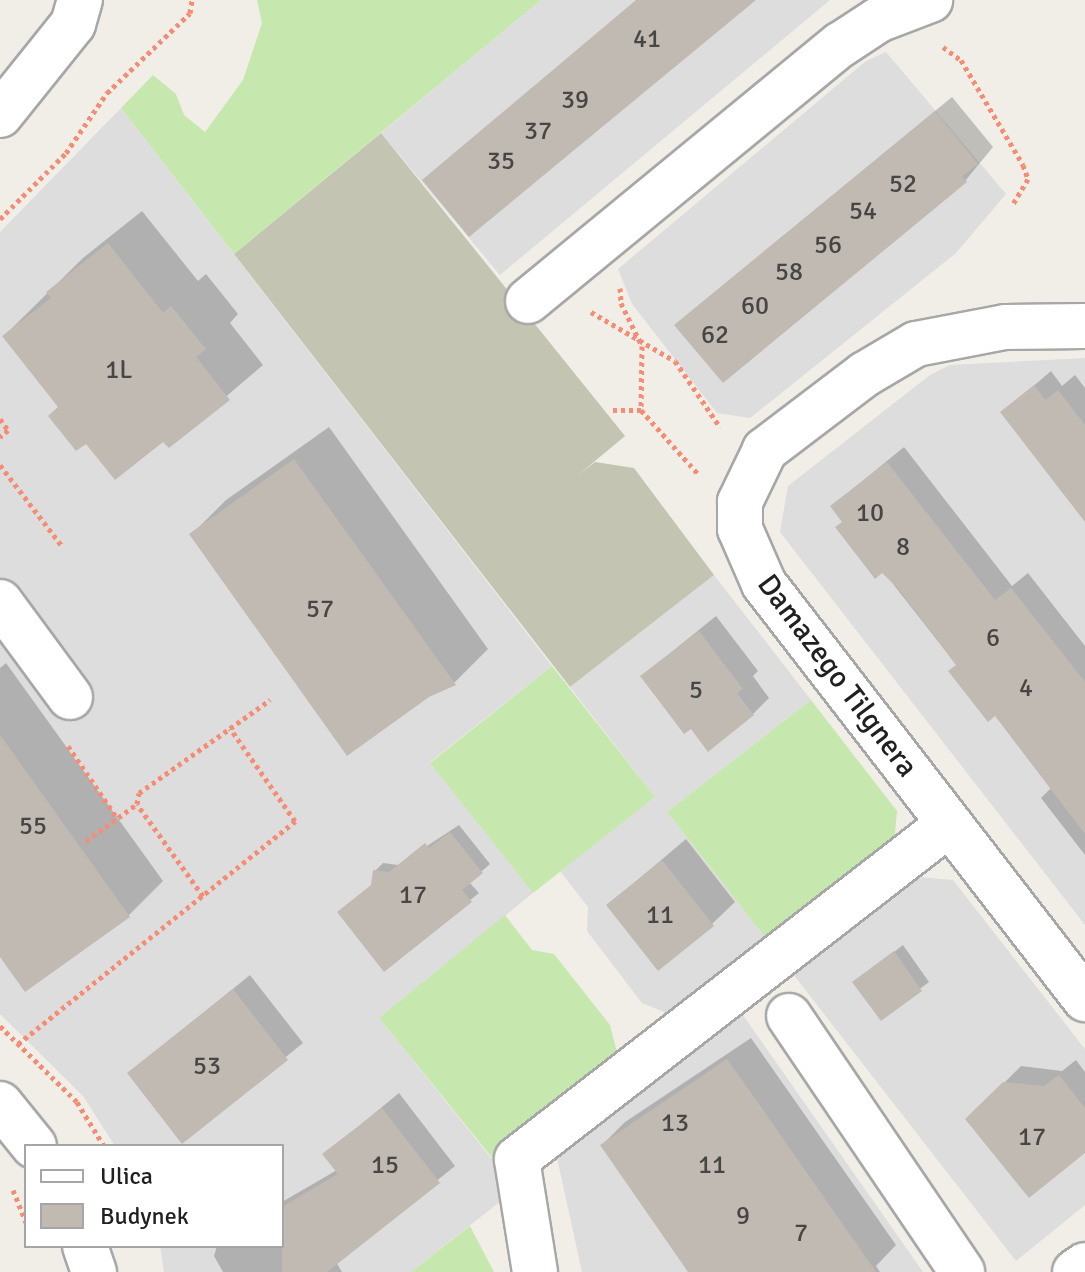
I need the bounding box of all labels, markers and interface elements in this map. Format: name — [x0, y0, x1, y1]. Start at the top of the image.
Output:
house number: 41 — [633, 24, 661, 56]
house number: 39 — [561, 85, 589, 117]
house number: 37 — [524, 116, 552, 148]
house number: 35 — [487, 146, 515, 178]
house number: 52 — [889, 169, 917, 201]
house number: 54 — [849, 196, 877, 228]
house number: 56 — [814, 230, 842, 262]
house number: 58 — [775, 257, 803, 289]
house number: 60 — [741, 291, 769, 323]
house number: 62 — [701, 320, 729, 352]
house number: 1L — [105, 355, 133, 387]
house number: 10 — [856, 498, 884, 530]
house number: 8 — [896, 532, 910, 564]
street label: Damazego Tilgnera — [749, 568, 925, 784]
house number: 57 — [306, 594, 334, 626]
house number: 6 — [986, 623, 1000, 655]
house number: 4 — [1019, 673, 1033, 705]
house number: 5 — [689, 675, 703, 707]
house number: 55 — [19, 811, 47, 843]
house number: 17 — [399, 880, 427, 912]
house number: 11 — [646, 900, 674, 932]
house number: 53 — [193, 1051, 221, 1083]
house number: 13 — [661, 1108, 689, 1140]
house number: 17 — [1018, 1122, 1046, 1154]
legend — [24, 1144, 284, 1248]
house number: 15 — [371, 1150, 399, 1182]
house number: 11 — [698, 1150, 726, 1182]
text: Ulica — [100, 1161, 153, 1191]
text: Budynek — [100, 1201, 189, 1231]
house number: 9 — [736, 1201, 750, 1233]
house number: 7 — [794, 1218, 808, 1250]

